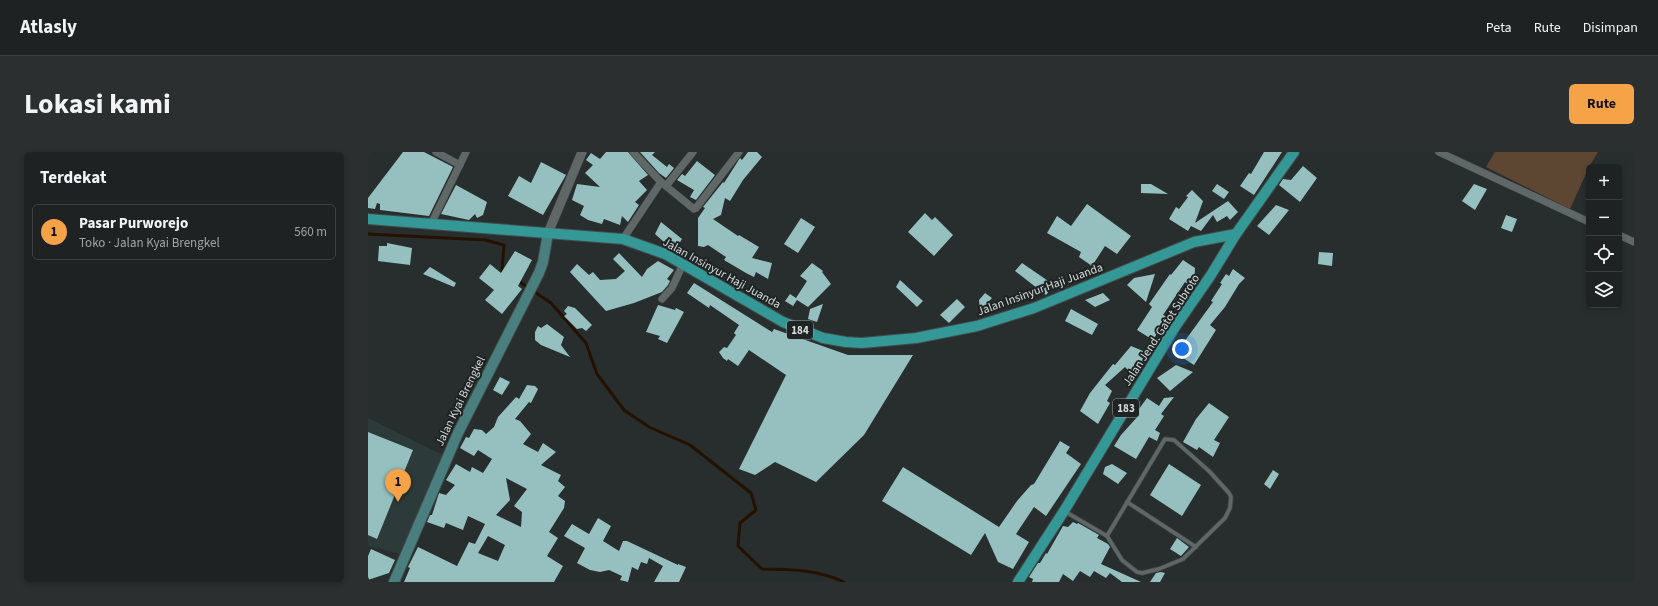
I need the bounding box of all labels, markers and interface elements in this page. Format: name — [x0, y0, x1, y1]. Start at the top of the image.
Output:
text: Atlasly — [20, 14, 77, 41]
text: Peta — [1486, 18, 1512, 38]
text: Rute — [1534, 18, 1561, 38]
text: Disimpan — [1583, 18, 1638, 38]
text: Lokasi kami — [24, 84, 171, 124]
button: Rute — [1569, 84, 1634, 124]
map controls — [1586, 164, 1622, 308]
button: + — [1586, 164, 1622, 200]
text: Terdekat — [40, 166, 106, 190]
button: − — [1586, 200, 1622, 236]
text: Pasar Purworejo — [79, 213, 188, 234]
text: 1 — [51, 223, 57, 241]
text: 560 m — [294, 223, 327, 241]
text: Toko · Jalan Kyai Brengkel — [79, 234, 220, 252]
street label: Jalan Insinyur Haji Juanda — [660, 234, 784, 313]
button: locate — [1586, 236, 1622, 272]
street label: Jalan Insinyur Haji Juanda — [975, 259, 1105, 320]
street label: Jalan Jend. Gatot Subroto — [1119, 271, 1204, 390]
button: layers — [1586, 272, 1622, 308]
road number: 184 — [787, 321, 813, 339]
your location — [1172, 339, 1192, 359]
street label: Jalan Kyai Brengkel — [431, 354, 490, 449]
road number: 183 — [1113, 399, 1139, 417]
pin: 1 — [385, 469, 411, 502]

